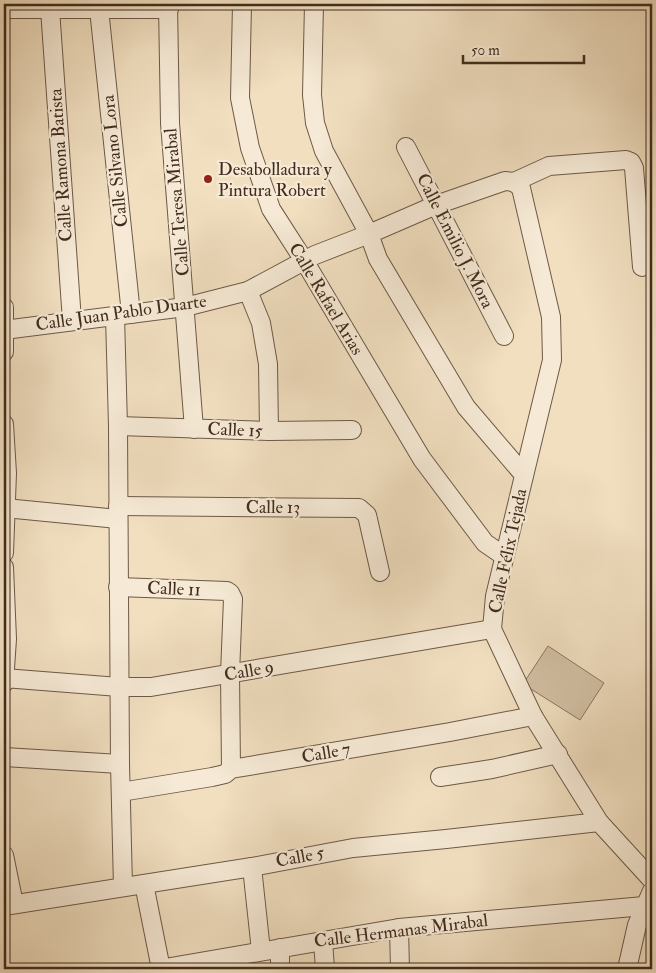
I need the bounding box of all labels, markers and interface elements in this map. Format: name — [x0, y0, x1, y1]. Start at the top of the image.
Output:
scale bar — [463, 32, 585, 64]
text: 50 m — [471, 41, 500, 60]
street label: Calle Ramona Batista — [44, 87, 78, 242]
street label: Calle Silvano Lora — [97, 93, 133, 228]
street label: Calle Teresa Mirabal — [159, 127, 195, 277]
place label: Desabolladura y Pintura Robert — [218, 158, 333, 202]
street label: Calle Emilio J. Mora — [411, 170, 499, 313]
marker: Desabolladura y Pintura Robert — [202, 173, 214, 185]
street label: Calle Rafael Arias — [283, 239, 369, 359]
street label: Calle Juan Pablo Duarte — [34, 290, 208, 336]
street label: Calle 15 — [207, 418, 263, 442]
street label: Calle Félix Tejada — [484, 486, 533, 615]
street label: Calle 13 — [246, 496, 300, 519]
street label: Calle 11 — [147, 577, 201, 601]
street label: Calle 9 — [222, 655, 276, 687]
street label: Calle 7 — [300, 737, 352, 769]
street label: Calle 5 — [274, 841, 326, 873]
street label: Calle Hermanas Mirabal — [313, 909, 490, 953]

